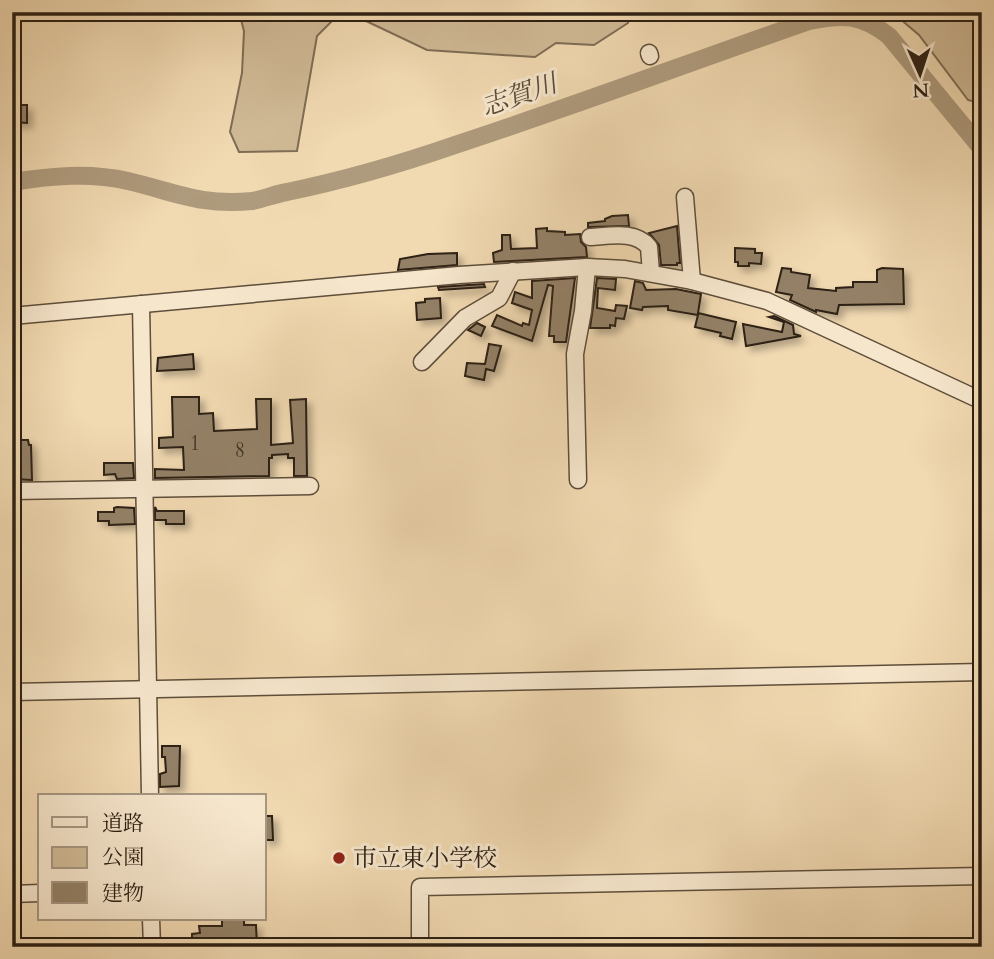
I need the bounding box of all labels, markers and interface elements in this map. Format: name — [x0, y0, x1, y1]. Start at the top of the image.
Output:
north arrow — [886, 38, 956, 108]
water label: 志賀川 — [476, 65, 564, 124]
text: N — [911, 77, 930, 103]
house number: 1 — [190, 429, 200, 458]
house number: 8 — [235, 436, 245, 465]
legend — [38, 794, 266, 920]
text: 道路 — [102, 809, 144, 838]
place label: 市立東小学校 — [353, 842, 497, 875]
text: 公園 — [102, 843, 144, 872]
marker: 市立東小学校 — [331, 850, 347, 866]
text: 建物 — [102, 879, 144, 908]

